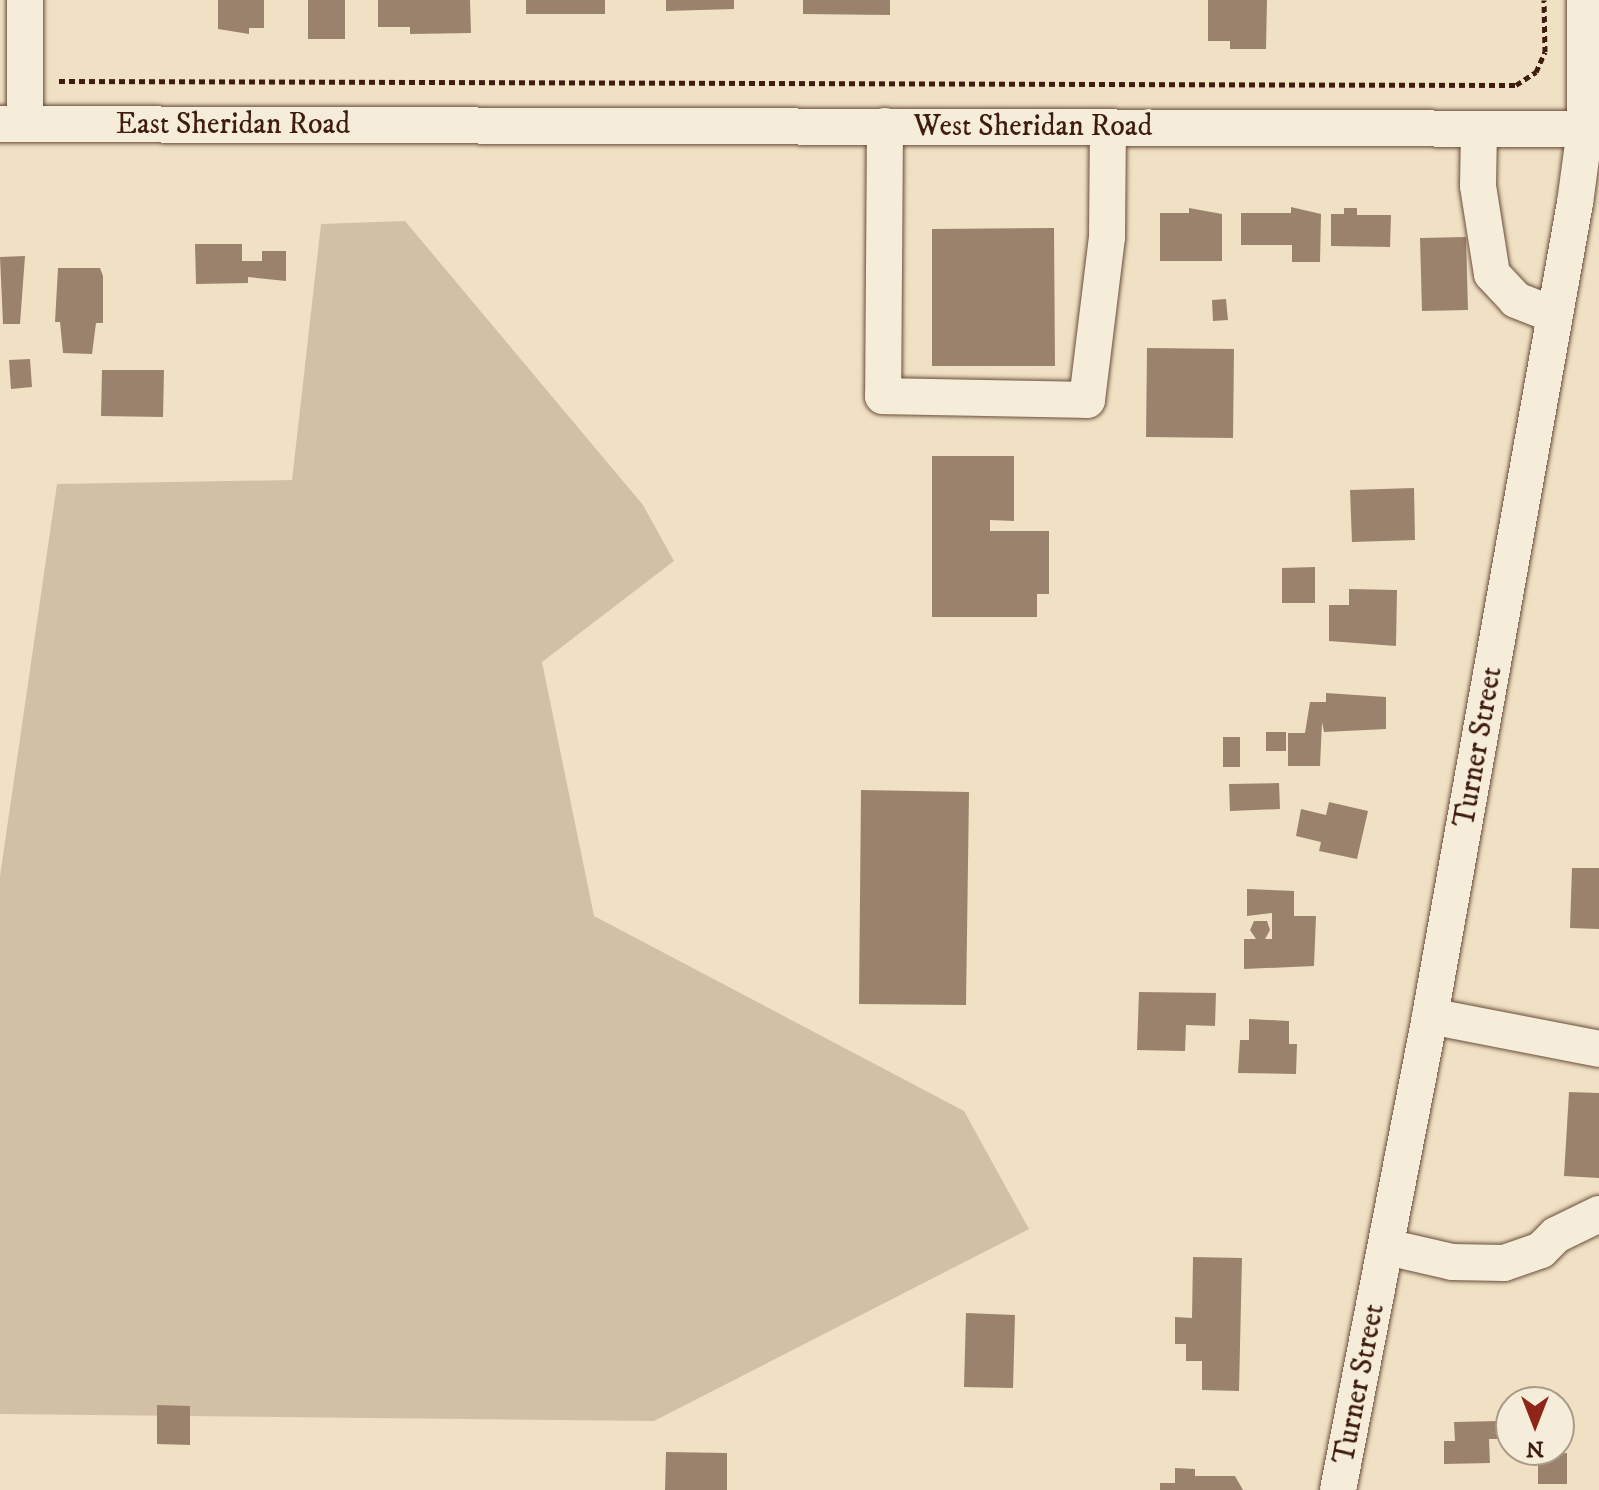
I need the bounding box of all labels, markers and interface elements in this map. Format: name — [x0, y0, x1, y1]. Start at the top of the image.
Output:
street label: East Sheridan Road — [116, 107, 350, 143]
street label: West Sheridan Road — [913, 109, 1153, 145]
street label: Turner Street — [1447, 664, 1511, 830]
street label: Turner Street — [1327, 1301, 1393, 1467]
north arrow — [1495, 1386, 1575, 1466]
text: N — [1526, 1435, 1544, 1462]

